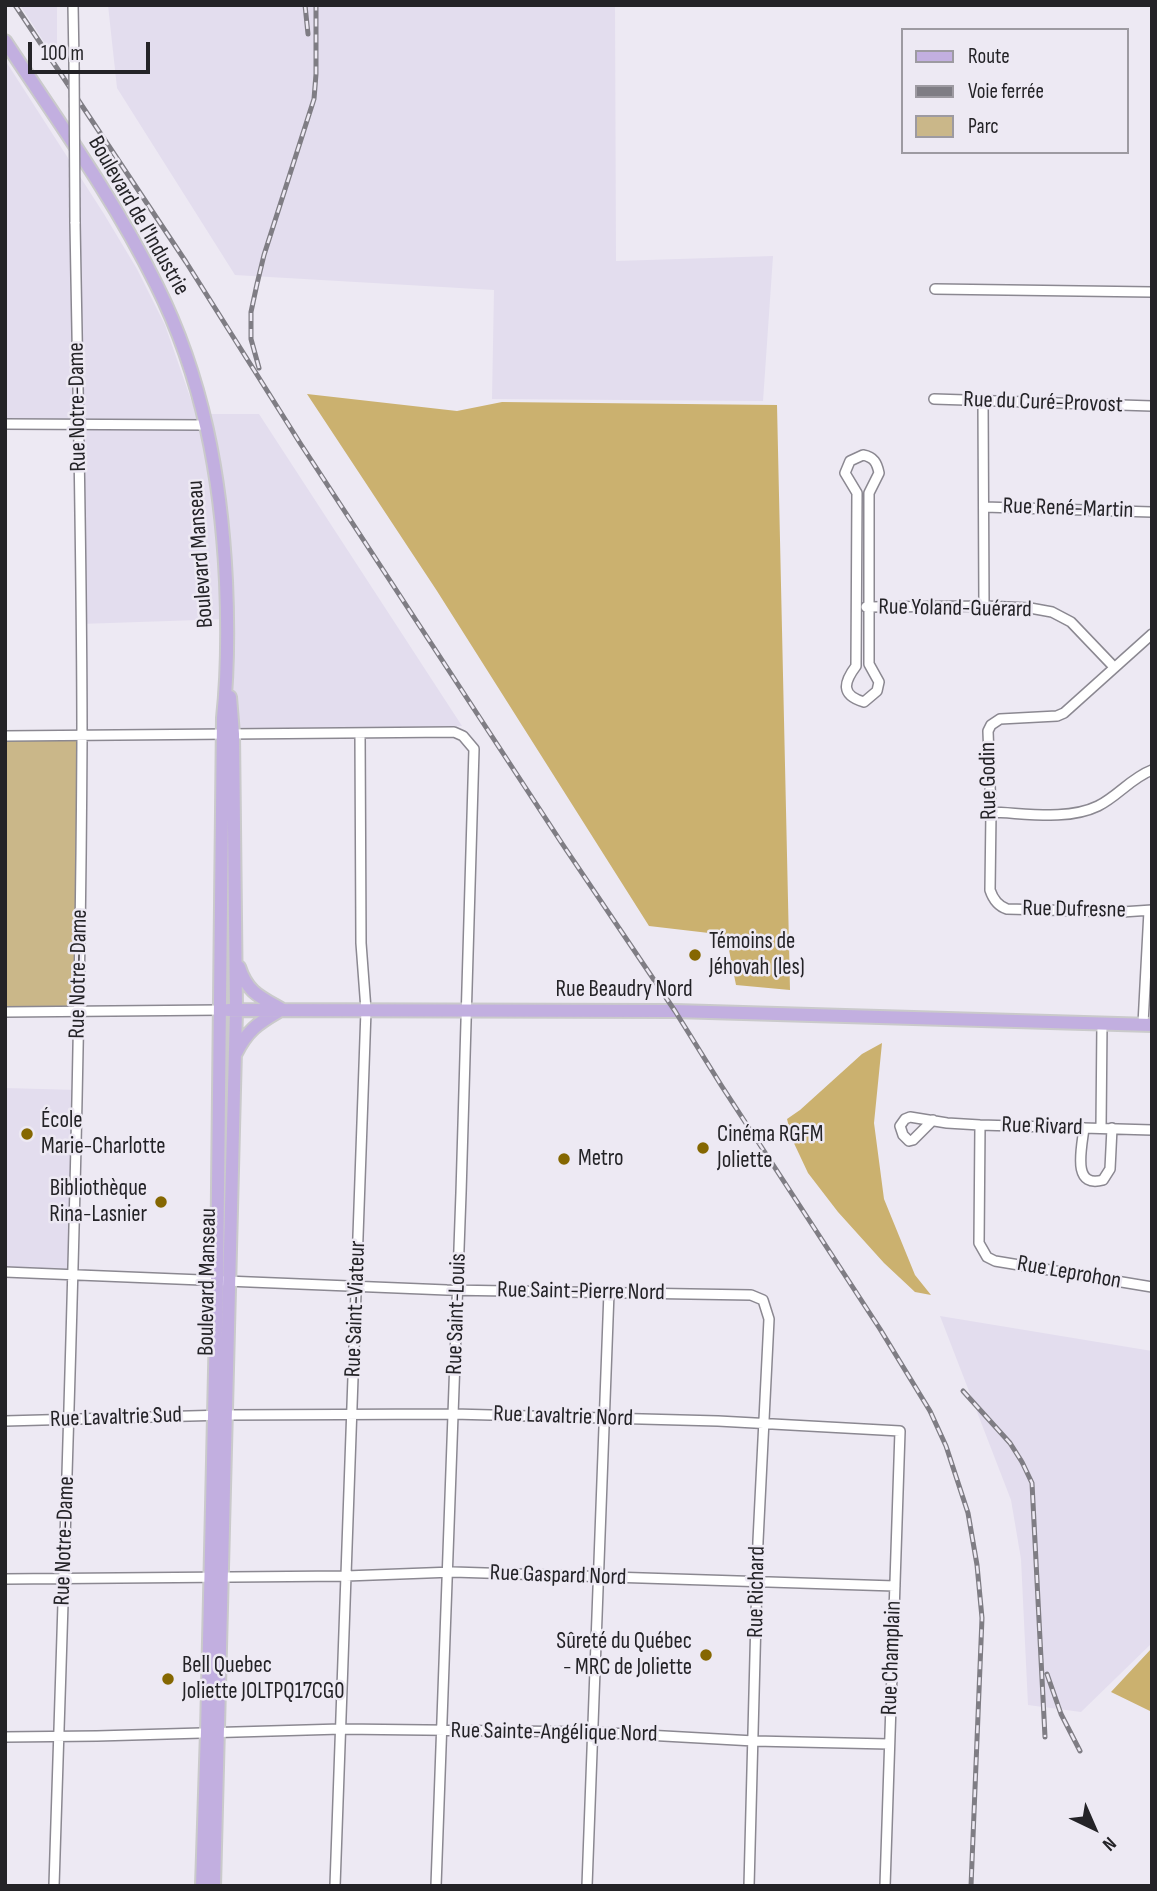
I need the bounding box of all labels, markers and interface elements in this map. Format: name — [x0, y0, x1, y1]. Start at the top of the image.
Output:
scale bar — [32, 28, 154, 72]
legend — [902, 28, 1129, 154]
text: 100 m — [41, 41, 84, 66]
text: Route — [968, 44, 1010, 69]
text: Voie ferrée — [968, 79, 1044, 104]
text: Parc — [968, 114, 999, 139]
street label: Boulevard de l'Industrie — [81, 132, 195, 300]
street label: Rue Notre-Dame — [63, 342, 93, 472]
street label: Rue du Curé-Provost — [963, 386, 1123, 420]
street label: Boulevard Manseau — [182, 479, 220, 629]
street label: Rue René-Martin — [1002, 493, 1134, 525]
street label: Rue Yoland-Guérard — [878, 594, 1032, 624]
street label: Rue Godin — [975, 742, 1003, 820]
street label: Rue Dufresne — [1022, 895, 1126, 925]
street label: Rue Notre-Dame — [64, 909, 94, 1039]
place label: Témoins de Jéhovah (les) — [709, 928, 805, 982]
marker: Témoins de Jéhovah (les) — [687, 947, 703, 963]
street label: Rue Beaudry Nord — [555, 976, 693, 1004]
place label: École Marie-Charlotte — [41, 1107, 165, 1161]
street label: Rue Rivard — [1001, 1112, 1083, 1142]
place label: Cinéma RGFM Joliette — [717, 1121, 824, 1175]
marker: École Marie-Charlotte — [19, 1126, 35, 1142]
marker: Cinéma RGFM Joliette — [695, 1140, 711, 1156]
place label: Metro — [578, 1145, 624, 1173]
marker: Metro — [556, 1151, 572, 1167]
place label: Bibliothèque Rina-Lasnier — [49, 1175, 147, 1229]
marker: Bibliothèque Rina-Lasnier — [153, 1194, 169, 1210]
street label: Boulevard Manseau — [193, 1208, 223, 1356]
street label: Rue Saint-Viateur — [340, 1240, 372, 1378]
street label: Rue Leprohon — [1015, 1250, 1123, 1296]
street label: Rue Saint-Louis — [441, 1253, 473, 1375]
street label: Rue Saint-Pierre Nord — [497, 1277, 665, 1307]
street label: Rue Lavaltrie Nord — [493, 1401, 633, 1433]
street label: Rue Lavaltrie Sud — [50, 1402, 182, 1434]
street label: Rue Notre-Dame — [49, 1476, 81, 1606]
street label: Rue Richard — [742, 1546, 772, 1638]
street label: Rue Gaspard Nord — [489, 1560, 627, 1592]
street label: Rue Champlain — [876, 1600, 908, 1716]
place label: Sûreté du Québec - MRC de Joliette — [556, 1628, 692, 1682]
marker: Sûreté du Québec - MRC de Joliette — [698, 1647, 714, 1663]
place label: Bell Quebec Joliette JOLTPQ17CG0 — [182, 1652, 344, 1706]
marker: Bell Quebec Joliette JOLTPQ17CG0 — [160, 1671, 176, 1687]
street label: Rue Sainte-Angélique Nord — [450, 1717, 658, 1749]
north arrow — [1059, 1793, 1129, 1863]
text: N — [1097, 1832, 1121, 1855]

